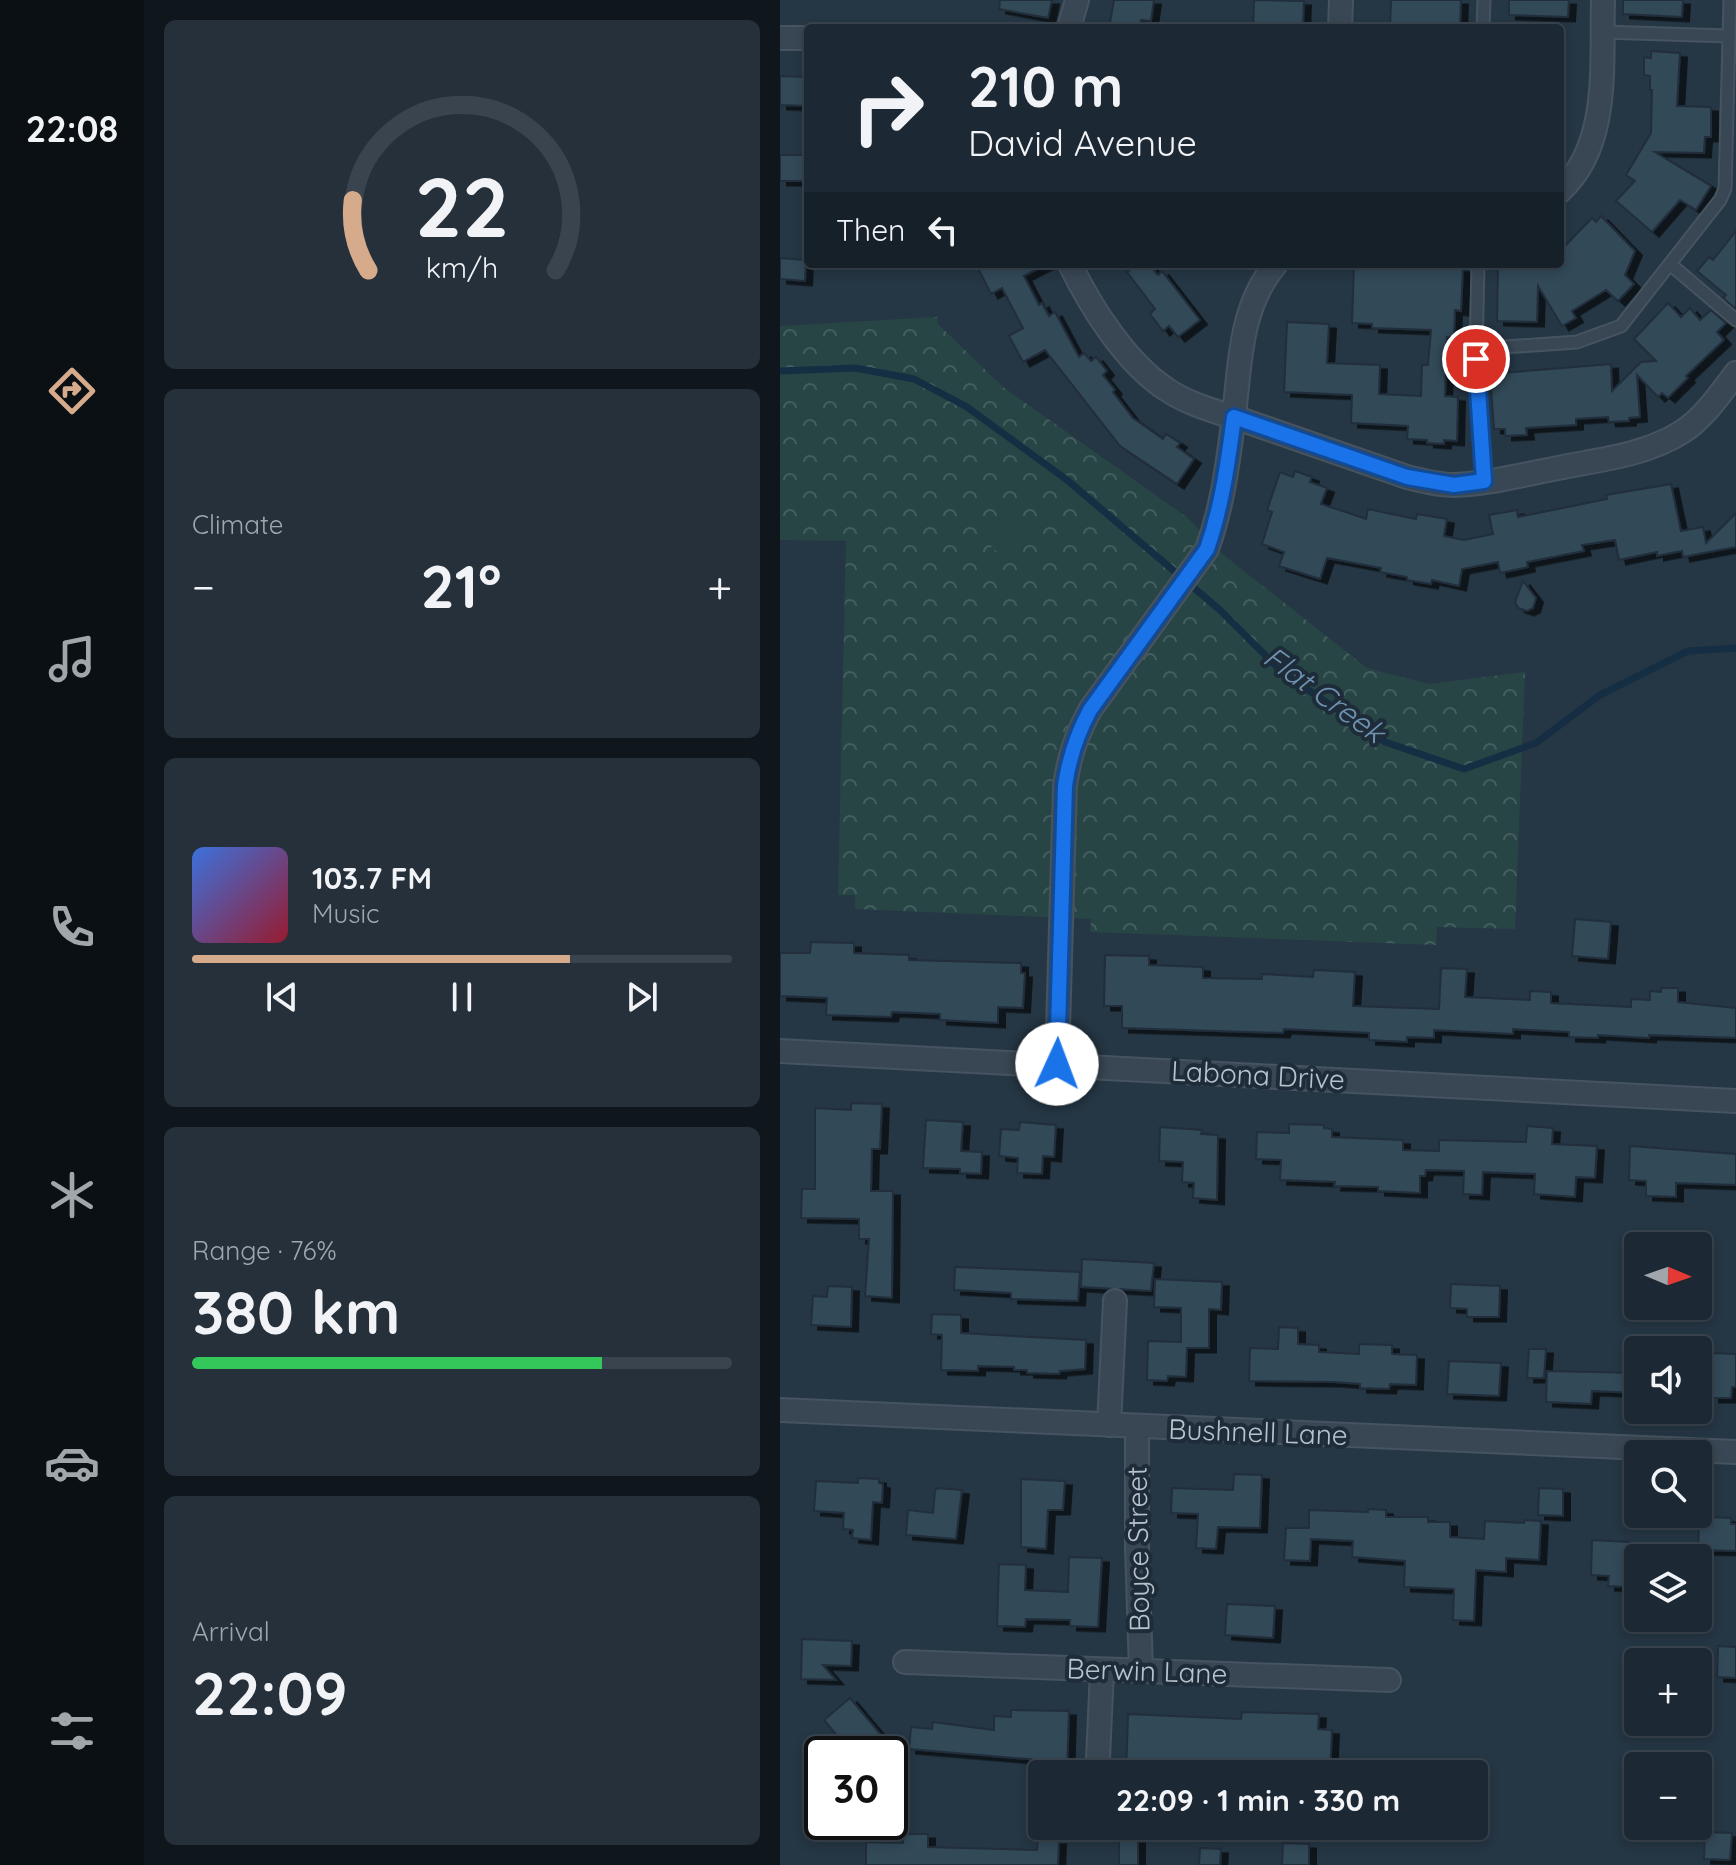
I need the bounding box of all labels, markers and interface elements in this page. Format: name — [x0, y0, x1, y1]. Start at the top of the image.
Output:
text: 210 m — [968, 51, 1123, 121]
icon: right — [836, 56, 940, 160]
text: 22:08 — [26, 106, 118, 151]
text: David Avenue — [968, 120, 1197, 165]
text: 22 — [415, 153, 509, 257]
icon: left — [921, 208, 965, 252]
text: Then — [836, 211, 905, 249]
text: km/h — [426, 249, 498, 285]
pin — [1442, 325, 1510, 393]
icon: arrive — [1454, 337, 1498, 381]
icon: directions — [44, 363, 100, 419]
text: Climate — [192, 508, 283, 541]
text: 21° — [421, 548, 502, 623]
text: − — [192, 559, 215, 614]
text: + — [707, 559, 732, 614]
icon: music — [44, 631, 100, 687]
water label: Flat Creek — [1256, 637, 1395, 753]
text: 103.7 FM — [312, 859, 432, 897]
text: Music — [312, 897, 380, 930]
icon: phone — [44, 899, 100, 955]
icon: previous — [260, 975, 304, 1019]
icon: pause — [440, 975, 484, 1019]
icon: next — [620, 975, 664, 1019]
position arrow — [1015, 1022, 1099, 1106]
street label: Labona Drive — [1170, 1052, 1346, 1097]
icon: climate — [44, 1167, 100, 1223]
north arrow — [1624, 1232, 1712, 1320]
map controls — [1624, 1232, 1712, 1840]
text: Range · 76% — [192, 1234, 337, 1267]
text: 380 km — [192, 1274, 400, 1349]
button: sound — [1624, 1336, 1712, 1424]
street label: Bushnell Lane — [1168, 1411, 1348, 1452]
icon: car — [44, 1435, 100, 1491]
button: search — [1624, 1440, 1712, 1528]
street label: Boyce Street — [1119, 1466, 1156, 1632]
button: layers — [1624, 1544, 1712, 1632]
text: Arrival — [192, 1615, 270, 1648]
button: + — [1624, 1648, 1712, 1736]
street label: Berwin Lane — [1066, 1650, 1228, 1691]
text: 22:09 — [192, 1655, 348, 1730]
icon: filters — [44, 1703, 100, 1759]
speed limit sign: 30 — [804, 1736, 908, 1840]
button: − — [1624, 1752, 1712, 1840]
text: 22:09 · 1 min · 330 m — [1116, 1781, 1400, 1819]

